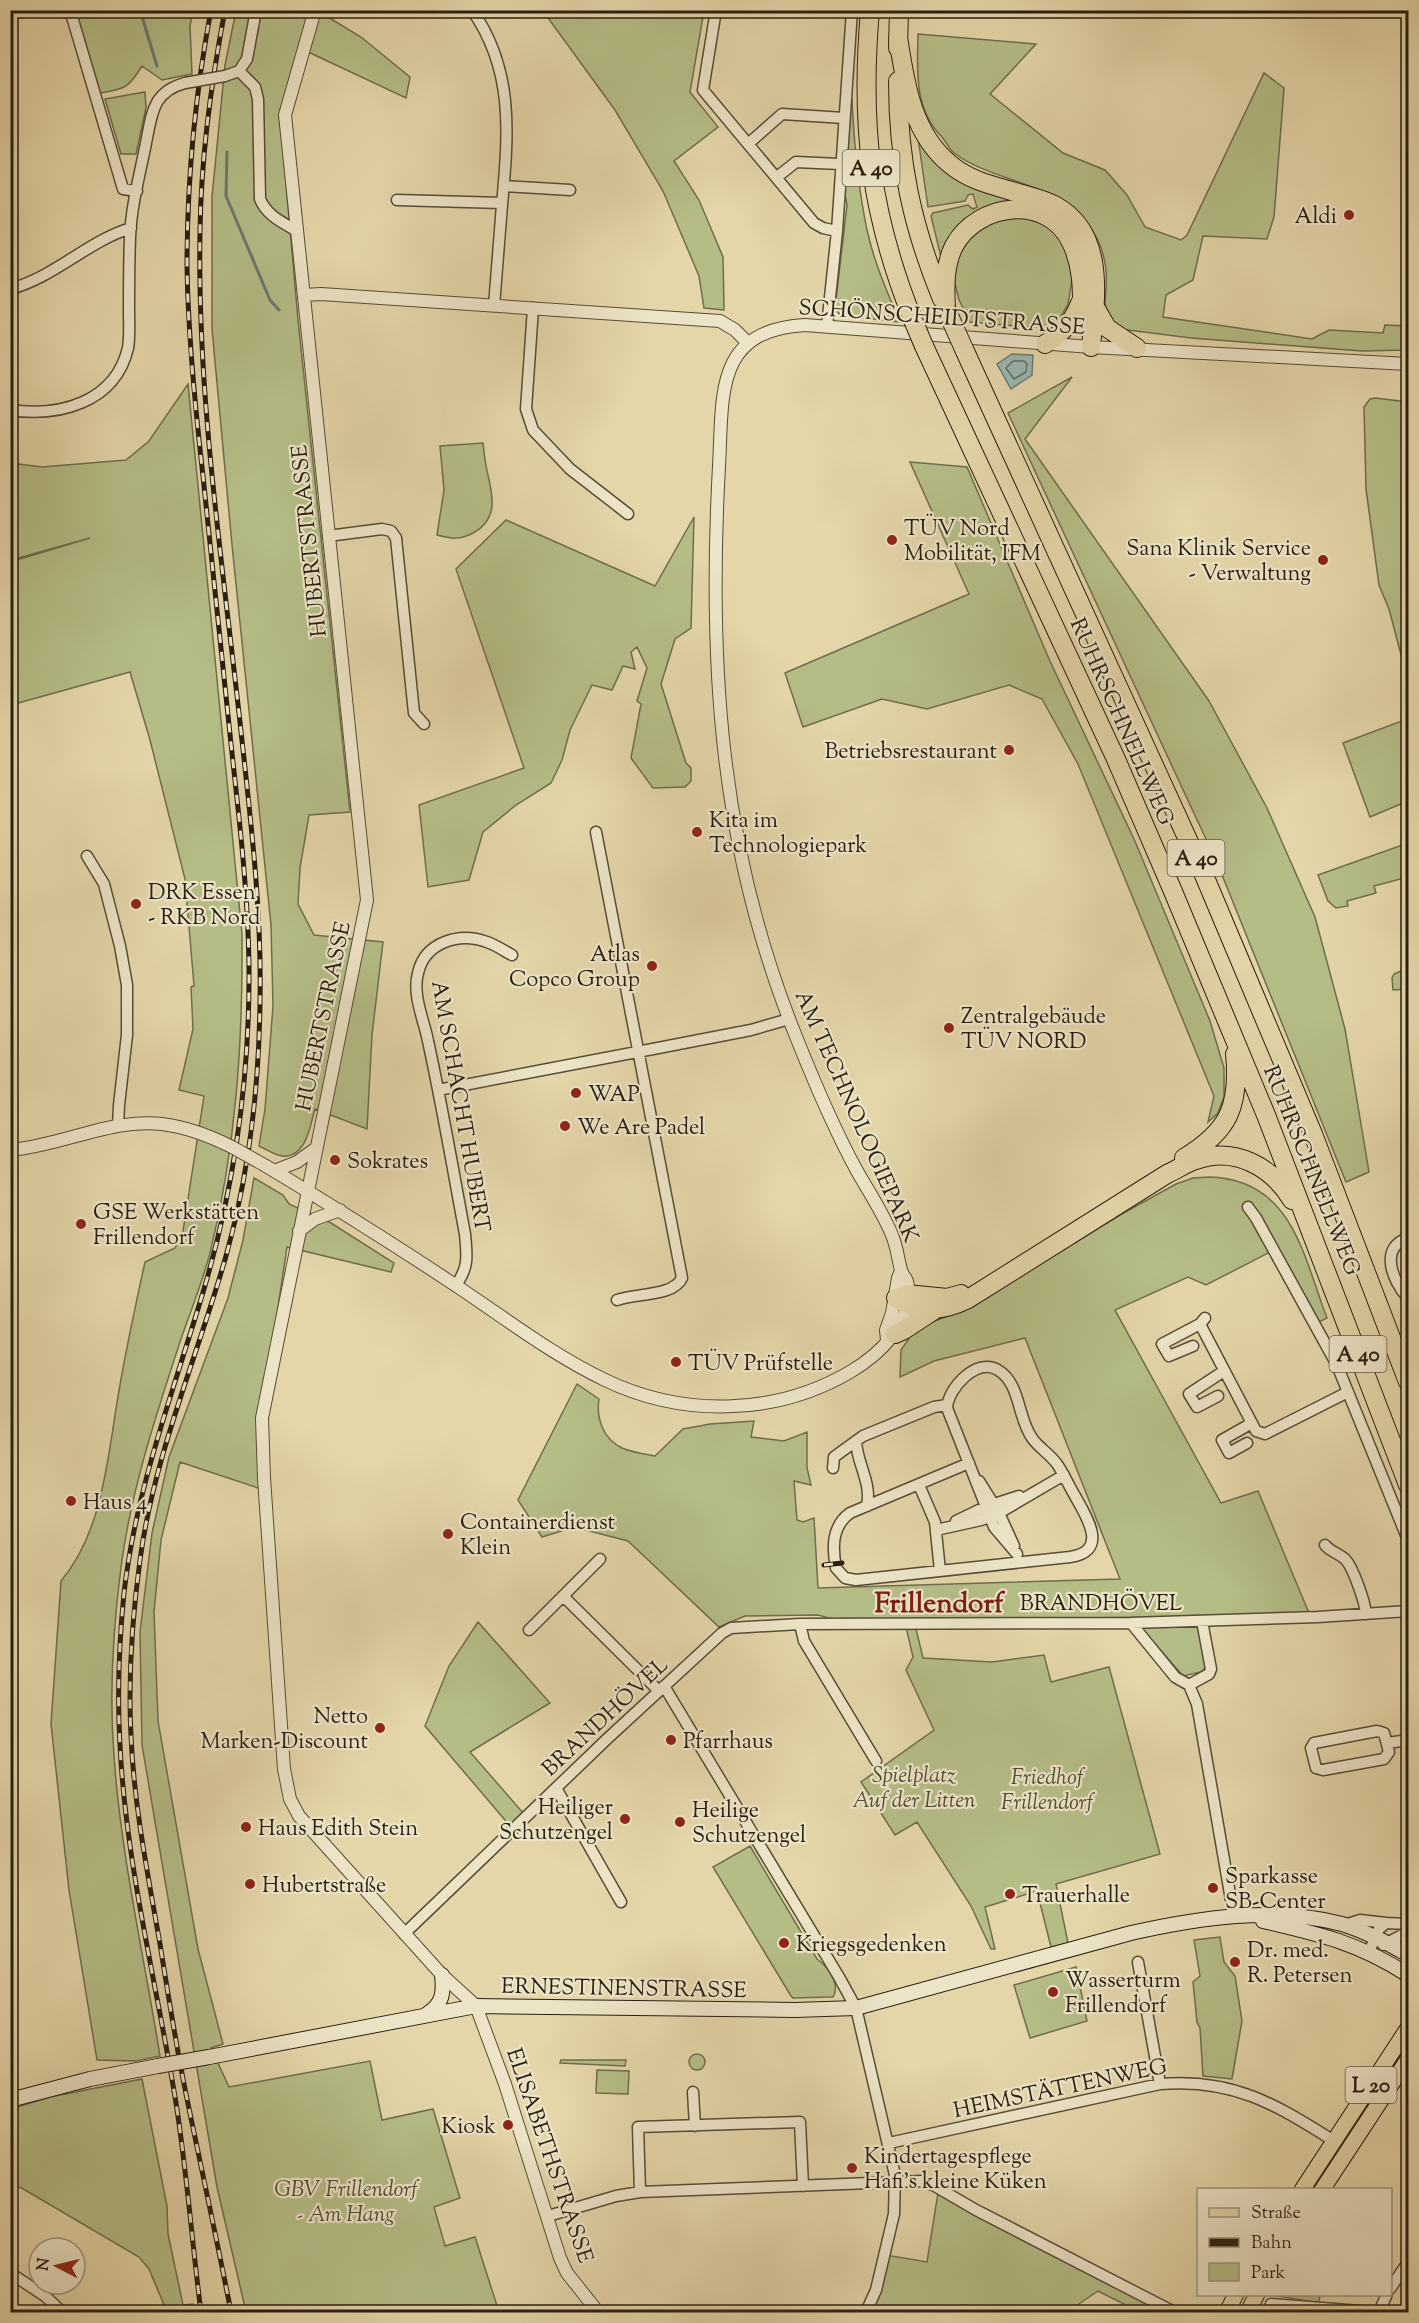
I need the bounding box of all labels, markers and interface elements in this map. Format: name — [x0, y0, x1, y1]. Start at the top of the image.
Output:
road number: A 40 — [842, 150, 900, 186]
place label: Aldi — [1295, 202, 1337, 234]
marker: Aldi — [1342, 208, 1356, 222]
street label: SCHÖNSCHEIDTSTRASSE — [797, 292, 1086, 345]
street label: HUBERTSTRASSE — [285, 443, 337, 638]
place label: TÜV Nord Mobilität, IFM — [904, 513, 1041, 571]
marker: TÜV Nord Mobilität, IFM — [885, 533, 899, 547]
place label: Sana Klinik Service - Verwaltung — [1126, 534, 1311, 591]
marker: Sana Klinik Service - Verwaltung — [1316, 553, 1330, 567]
street label: RUHRSCHNELLWEG — [1060, 613, 1180, 831]
place label: Betriebsrestaurant — [824, 737, 997, 769]
marker: Betriebsrestaurant — [1002, 743, 1016, 757]
place label: Kita im Technologiepark — [709, 806, 867, 863]
marker: Kita im Technologiepark — [690, 825, 704, 839]
road number: A 40 — [1168, 840, 1224, 876]
place label: DRK Essen - RKB Nord — [148, 878, 260, 935]
marker: DRK Essen - RKB Nord — [129, 897, 143, 911]
street label: HUBERTSTRASSE — [289, 919, 361, 1114]
place label: Atlas Copco Group — [509, 940, 640, 997]
marker: Atlas Copco Group — [645, 959, 659, 973]
street label: AM SCHACHT HUBERT — [421, 978, 497, 1235]
street label: AM TECHNOLOGIEPARK — [785, 986, 926, 1249]
place label: Zentralgebäude TÜV NORD — [961, 1002, 1106, 1059]
marker: Zentralgebäude TÜV NORD — [942, 1021, 956, 1035]
street label: RUHRSCHNELLWEG — [1253, 1061, 1367, 1281]
place label: WAP — [588, 1080, 640, 1112]
marker: WAP — [569, 1086, 583, 1100]
place label: We Are Padel — [577, 1113, 705, 1145]
marker: We Are Padel — [558, 1119, 572, 1133]
place label: Sokrates — [347, 1147, 428, 1179]
marker: Sokrates — [328, 1153, 342, 1167]
place label: GSE Werkstätten Frillendorf — [93, 1198, 259, 1255]
marker: GSE Werkstätten Frillendorf — [74, 1217, 88, 1231]
road number: A 40 — [1330, 1336, 1386, 1372]
place label: TÜV Prüfstelle — [688, 1348, 833, 1381]
marker: TÜV Prüfstelle — [669, 1355, 683, 1369]
place label: Haus 4 — [83, 1488, 147, 1520]
marker: Haus 4 — [64, 1494, 78, 1508]
place label: Containerdienst Klein — [460, 1508, 616, 1565]
marker: Containerdienst Klein — [441, 1527, 455, 1541]
district label: Frillendorf — [874, 1585, 1006, 1625]
street label: BRANDHÖVEL — [1020, 1588, 1182, 1621]
street label: BRANDHÖVEL — [535, 1650, 676, 1785]
place label: Netto Marken-Discount — [200, 1702, 368, 1759]
marker: Netto Marken-Discount — [373, 1721, 387, 1735]
place label: Pfarrhaus — [683, 1727, 773, 1759]
marker: Pfarrhaus — [664, 1733, 678, 1747]
park label: Spielplatz Auf der Litten — [852, 1761, 976, 1818]
park label: Friedhof Frillendorf — [1001, 1763, 1096, 1820]
place label: Heiliger Schutzengel — [499, 1793, 613, 1850]
place label: Heilige Schutzengel — [692, 1796, 806, 1853]
marker: Heiliger Schutzengel — [618, 1812, 632, 1826]
place label: Haus Edith Stein — [258, 1814, 418, 1846]
marker: Heilige Schutzengel — [673, 1815, 687, 1829]
marker: Haus Edith Stein — [239, 1820, 253, 1834]
place label: Sparkasse SB-Center — [1225, 1862, 1326, 1919]
place label: Hubertstraße — [262, 1871, 386, 1903]
marker: Hubertstraße — [243, 1877, 257, 1891]
place label: Trauerhalle — [1022, 1881, 1130, 1913]
marker: Sparkasse SB-Center — [1206, 1881, 1220, 1895]
marker: Trauerhalle — [1003, 1887, 1017, 1901]
place label: Kriegsgedenken — [796, 1930, 947, 1962]
marker: Kriegsgedenken — [777, 1936, 791, 1950]
place label: Dr. med. R. Petersen — [1247, 1936, 1353, 1993]
marker: Dr. med. R. Petersen — [1228, 1955, 1242, 1969]
place label: Wasserturm Frillendorf — [1065, 1966, 1181, 2023]
street label: ERNESTINENSTRASSE — [501, 1972, 747, 2008]
marker: Wasserturm Frillendorf — [1046, 1985, 1060, 1999]
street label: ELISABETHSTRASSE — [496, 2044, 600, 2268]
street label: HEIMSTÄTTENWEG — [951, 2052, 1170, 2128]
road number: L 20 — [1346, 2067, 1396, 2103]
place label: Kiosk — [441, 2112, 496, 2144]
marker: Kiosk — [501, 2118, 515, 2132]
place label: Kindertagespflege Hafi’s kleine Küken — [864, 2142, 1047, 2199]
marker: Kindertagespflege Hafi’s kleine Küken — [845, 2161, 859, 2175]
park label: GBV Frillendorf - Am Hang — [274, 2175, 420, 2232]
legend — [1197, 2188, 1392, 2296]
text: Straße — [1251, 2201, 1301, 2227]
text: Bahn — [1251, 2231, 1292, 2257]
north arrow — [27, 2236, 87, 2296]
text: N — [32, 2257, 57, 2272]
text: Park — [1251, 2261, 1286, 2287]

